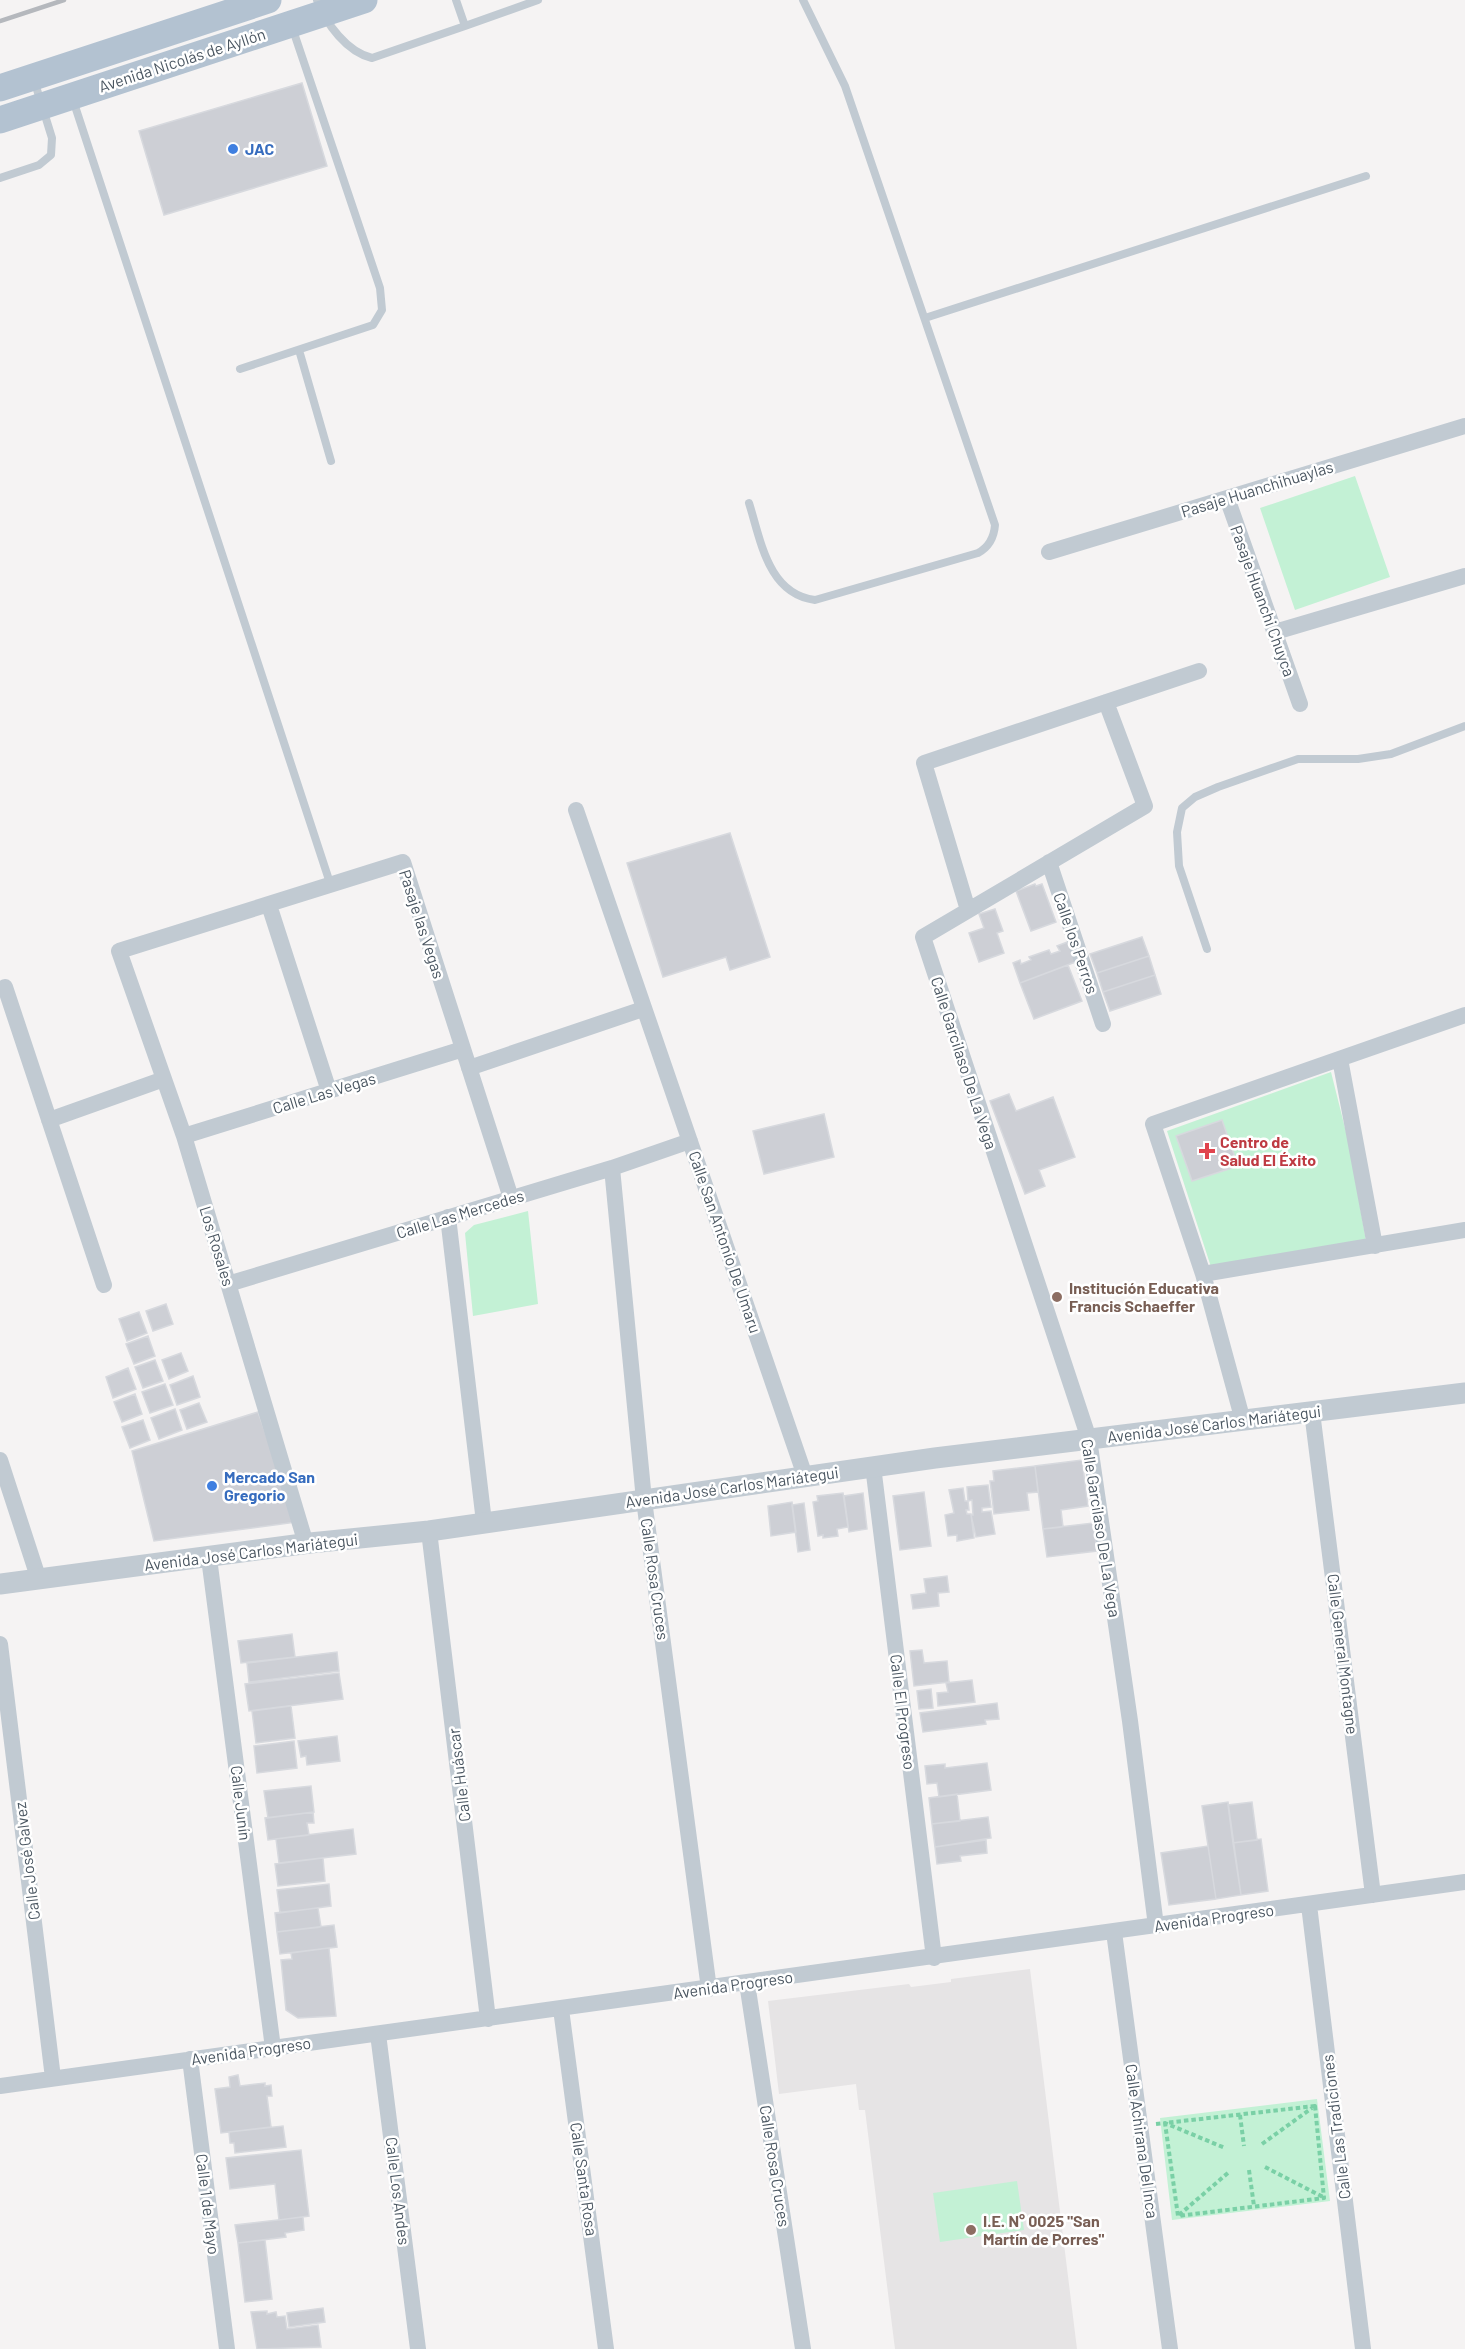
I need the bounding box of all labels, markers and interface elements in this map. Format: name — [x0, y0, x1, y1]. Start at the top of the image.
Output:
street label: Avenida Nicolás de Ayllón — [96, 24, 268, 95]
place label: JAC — [245, 139, 274, 158]
marker: JAC — [226, 142, 240, 156]
street label: Pasaje Huanchihuaylas — [1178, 456, 1335, 521]
street label: Pasaje Huanchi Chuyca — [1227, 523, 1300, 679]
street label: Pasaje las Vegas — [396, 867, 449, 981]
street label: Calle los Perros — [1050, 890, 1103, 996]
street label: Calle Garcilaso De La Vega — [928, 974, 1001, 1152]
street label: Calle Las Vegas — [270, 1068, 378, 1117]
place label: Centro de Salud El Éxito — [1220, 1132, 1316, 1169]
marker: Centro de Salud El Éxito — [1198, 1142, 1216, 1160]
street label: Calle San Antonio De Umaru — [685, 1148, 766, 1335]
street label: Calle Las Mercedes — [394, 1185, 526, 1242]
street label: Los Rosales — [196, 1203, 239, 1288]
place label: Institución Educativa Francis Schaeffer — [1069, 1278, 1219, 1315]
marker: Institución Educativa Francis Schaeffer — [1050, 1290, 1064, 1304]
street label: Avenida José Carlos Mariátegui — [1106, 1401, 1322, 1446]
street label: Calle Garcilaso De La Vega — [1078, 1437, 1125, 1618]
street label: Avenida José Carlos Mariátegui — [624, 1462, 840, 1511]
place label: Mercado San Gregorio — [224, 1467, 315, 1504]
marker: Mercado San Gregorio — [205, 1479, 219, 1493]
street label: Calle Rosa Cruces — [638, 1517, 673, 1641]
street label: Avenida José Carlos Mariátegui — [143, 1529, 359, 1574]
street label: Calle General Montagne — [1324, 1573, 1363, 1735]
street label: Calle El Progreso — [887, 1653, 920, 1771]
street label: Calle Huáscar — [443, 1727, 474, 1823]
street label: Calle Junín — [227, 1764, 256, 1841]
street label: Calle José Galvez — [10, 1801, 43, 1921]
street label: Avenida Progreso — [1153, 1900, 1275, 1935]
street label: Avenida Progreso — [672, 1967, 794, 2002]
street label: Avenida Progreso — [190, 2033, 312, 2068]
street label: Calle Las Tradiciones — [1317, 2054, 1354, 2201]
street label: Calle Achirana Del Inca — [1122, 2062, 1163, 2219]
street label: Calle Rosa Cruces — [756, 2104, 794, 2228]
street label: Calle Santa Rosa — [567, 2121, 602, 2237]
street label: Calle Los Andes — [382, 2136, 415, 2246]
street label: Calle 1 de Mayo — [193, 2152, 224, 2255]
place label: I.E. N° 0025 "San Martín de Porres" — [983, 2211, 1104, 2248]
marker: I.E. N° 0025 "San Martín de Porres" — [964, 2223, 978, 2237]

